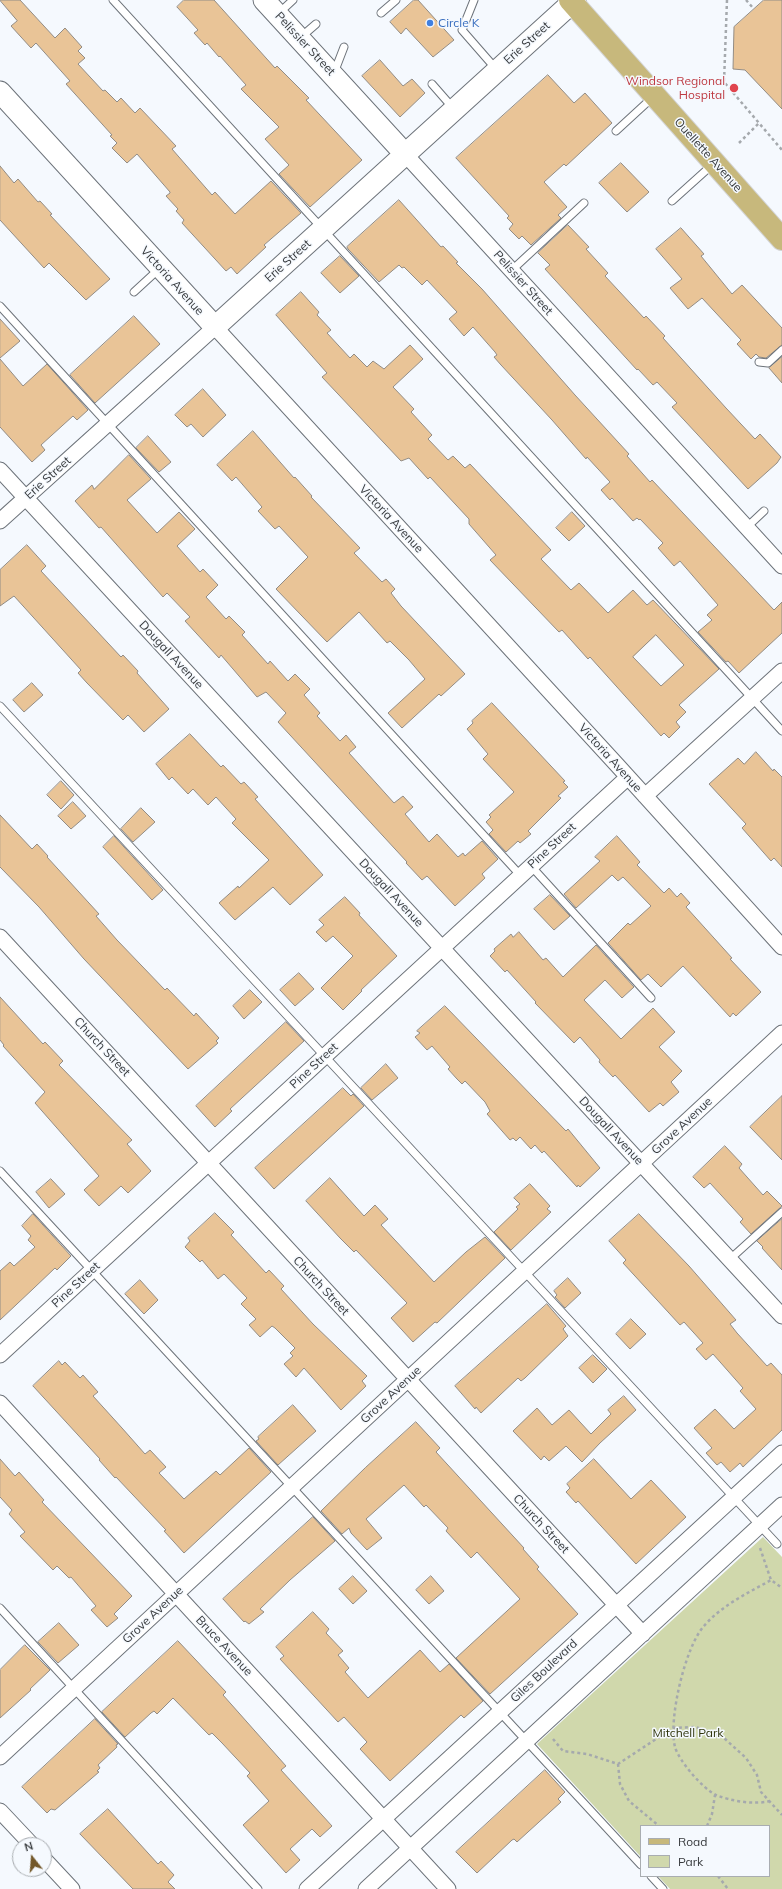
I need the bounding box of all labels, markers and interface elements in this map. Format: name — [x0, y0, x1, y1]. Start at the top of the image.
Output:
street label: Pelissier Street — [272, 9, 338, 79]
place label: Circle K — [438, 16, 479, 30]
marker: Circle K — [425, 18, 435, 28]
street label: Erie Street — [501, 19, 553, 67]
place label: Windsor Regional Hospital — [626, 74, 725, 102]
marker: Windsor Regional Hospital — [728, 82, 740, 94]
street label: Ouellette Avenue — [671, 115, 745, 195]
street label: Erie Street — [262, 237, 314, 285]
street label: Victoria Avenue — [137, 244, 207, 318]
street label: Pelissier Street — [490, 248, 556, 318]
street label: Erie Street — [22, 454, 74, 502]
street label: Victoria Avenue — [356, 482, 426, 556]
street label: Dougall Avenue — [136, 618, 206, 692]
street label: Victoria Avenue — [575, 721, 645, 795]
street label: Pine Street — [525, 820, 579, 872]
street label: Dougall Avenue — [356, 856, 426, 930]
street label: Church Street — [71, 1014, 133, 1080]
street label: Pine Street — [287, 1040, 341, 1092]
street label: Dougall Avenue — [576, 1094, 646, 1168]
street label: Grove Avenue — [649, 1094, 715, 1158]
street label: Church Street — [290, 1253, 352, 1319]
street label: Pine Street — [49, 1259, 103, 1311]
street label: Grove Avenue — [358, 1363, 424, 1427]
street label: Church Street — [510, 1491, 572, 1557]
street label: Grove Avenue — [120, 1583, 186, 1647]
street label: Bruce Avenue — [193, 1613, 255, 1679]
street label: Giles Boulevard — [508, 1636, 580, 1706]
park label: Mitchell Park — [653, 1726, 723, 1740]
legend — [640, 1825, 770, 1877]
text: Road — [678, 1834, 707, 1849]
north arrow — [12, 1837, 52, 1877]
text: N — [23, 1839, 35, 1854]
text: Park — [678, 1854, 703, 1869]

